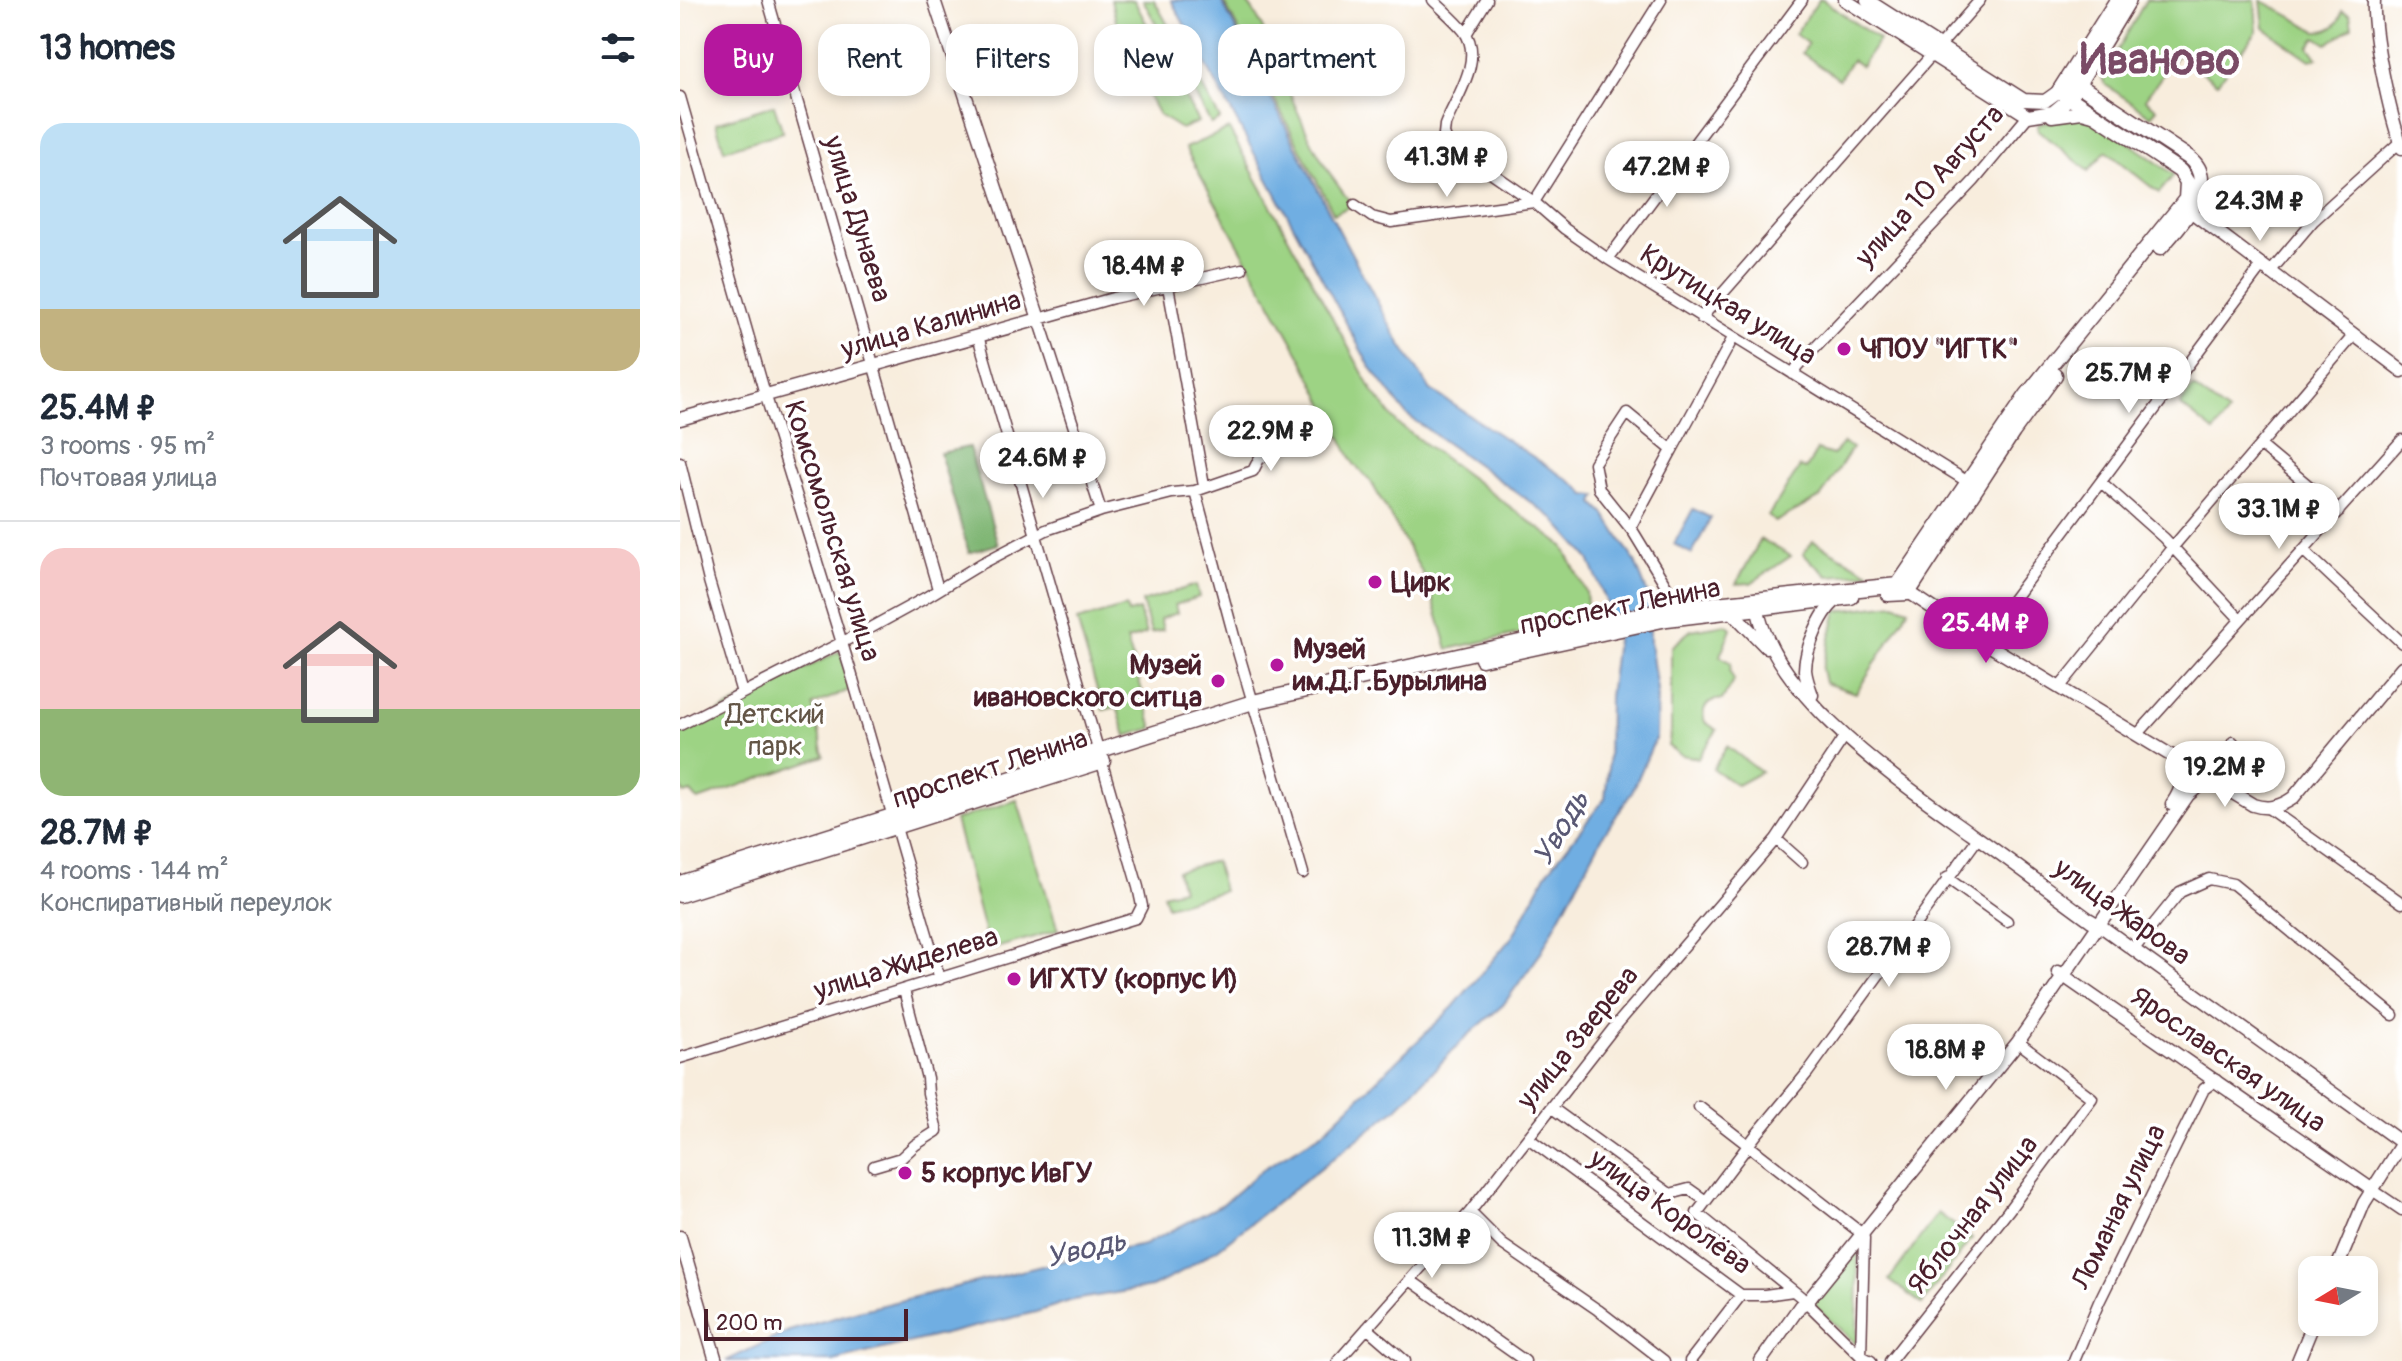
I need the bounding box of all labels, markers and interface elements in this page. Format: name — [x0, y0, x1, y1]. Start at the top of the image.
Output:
chip: Buy — [704, 24, 802, 96]
chip: Rent — [818, 24, 930, 96]
chip: Filters — [946, 24, 1078, 96]
chip: New — [1094, 24, 1202, 96]
chip: Apartment — [1218, 24, 1405, 96]
icon: filters — [596, 26, 640, 70]
text: 13 homes — [40, 27, 175, 70]
district label: Иваново — [2080, 33, 2240, 88]
street label: улица 10 Августа — [1847, 98, 2012, 275]
street label: улица Дунаева — [815, 131, 899, 306]
pin: 41.3M ₽ — [1373, 131, 1521, 199]
text: 41.3M ₽ — [1404, 141, 1490, 173]
pin: 47.2M ₽ — [1593, 141, 1741, 209]
text: 47.2M ₽ — [1622, 151, 1712, 183]
icon: home — [268, 175, 412, 319]
pin: 24.3M ₽ — [2186, 175, 2334, 243]
text: 24.3M ₽ — [2215, 185, 2305, 217]
street label: Крутицкая улица — [1633, 237, 1823, 373]
pin: 18.4M ₽ — [1070, 240, 1218, 308]
text: 18.4M ₽ — [1102, 250, 1186, 282]
street label: улица Калинина — [836, 283, 1025, 368]
place label: ЧПОУ "ИГТК" — [1860, 332, 2019, 367]
marker: ЧПОУ "ИГТК" — [1835, 340, 1853, 358]
pin: 25.7M ₽ — [2055, 347, 2203, 415]
text: 25.7M ₽ — [2085, 357, 2173, 389]
text: 25.4M ₽ — [40, 387, 157, 430]
street label: Комсомольская улица — [776, 396, 888, 666]
pin: 22.9M ₽ — [1197, 405, 1345, 473]
text: 22.9M ₽ — [1227, 415, 1315, 447]
text: 3 rooms · 95 m² — [40, 430, 215, 462]
pin: 24.6M ₽ — [969, 432, 1117, 500]
text: 24.6M ₽ — [998, 442, 1088, 474]
text: Почтовая улица — [40, 462, 217, 494]
pin: 33.1M ₽ — [2205, 483, 2353, 551]
text: 33.1M ₽ — [2237, 493, 2321, 525]
place label: Цирк — [1391, 565, 1451, 600]
street label: проспект Ленина — [1517, 570, 1723, 644]
marker: Цирк — [1366, 573, 1384, 591]
pin: 25.4M ₽ — [1912, 597, 2060, 665]
icon: home — [268, 600, 412, 744]
text: 25.4M ₽ — [1941, 607, 2031, 639]
place label: Музей им.Д.Г.Бурылина — [1292, 632, 1487, 699]
place label: Музей ивановского ситца — [973, 648, 1202, 715]
marker: Музей им.Д.Г.Бурылина — [1268, 656, 1286, 674]
marker: Музей ивановского ситца — [1209, 672, 1227, 690]
park label: Детский парк — [724, 697, 825, 764]
street label: проспект Ленина — [888, 721, 1092, 817]
pin: 19.2M ₽ — [2151, 741, 2299, 809]
text: 19.2M ₽ — [2183, 751, 2267, 783]
water label: Уводь — [1524, 784, 1598, 872]
text: 28.7M ₽ — [40, 812, 154, 855]
street label: улица Жарова — [2046, 850, 2197, 973]
text: 4 rooms · 144 m² — [40, 855, 229, 887]
text: Конспиративный переулок — [40, 887, 333, 919]
street label: улица Жиделева — [809, 919, 1002, 1009]
pin: 28.7M ₽ — [1815, 921, 1963, 989]
text: 28.7M ₽ — [1845, 931, 1933, 963]
street label: улица Зверева — [1509, 959, 1646, 1117]
place label: ИГХТУ (корпус И) — [1030, 962, 1238, 997]
marker: ИГХТУ (корпус И) — [1005, 970, 1023, 988]
street label: Ярославская улица — [2123, 979, 2333, 1141]
pin: 18.8M ₽ — [1872, 1024, 2020, 1092]
text: 18.8M ₽ — [1905, 1034, 1987, 1066]
street label: Ломаная улица — [2064, 1119, 2174, 1296]
street label: Яблочная улица — [1900, 1129, 2046, 1301]
street label: улица Королёва — [1581, 1141, 1758, 1283]
place label: 5 корпус ИвГУ — [921, 1156, 1092, 1191]
marker: 5 корпус ИвГУ — [896, 1164, 914, 1182]
pin: 11.3M ₽ — [1358, 1212, 1506, 1280]
water label: Уводь — [1043, 1222, 1130, 1276]
text: 11.3M ₽ — [1392, 1222, 1472, 1254]
north arrow — [2298, 1256, 2378, 1336]
map controls — [2298, 1256, 2378, 1336]
scale bar — [704, 1305, 908, 1341]
text: 200 m — [716, 1309, 783, 1337]

